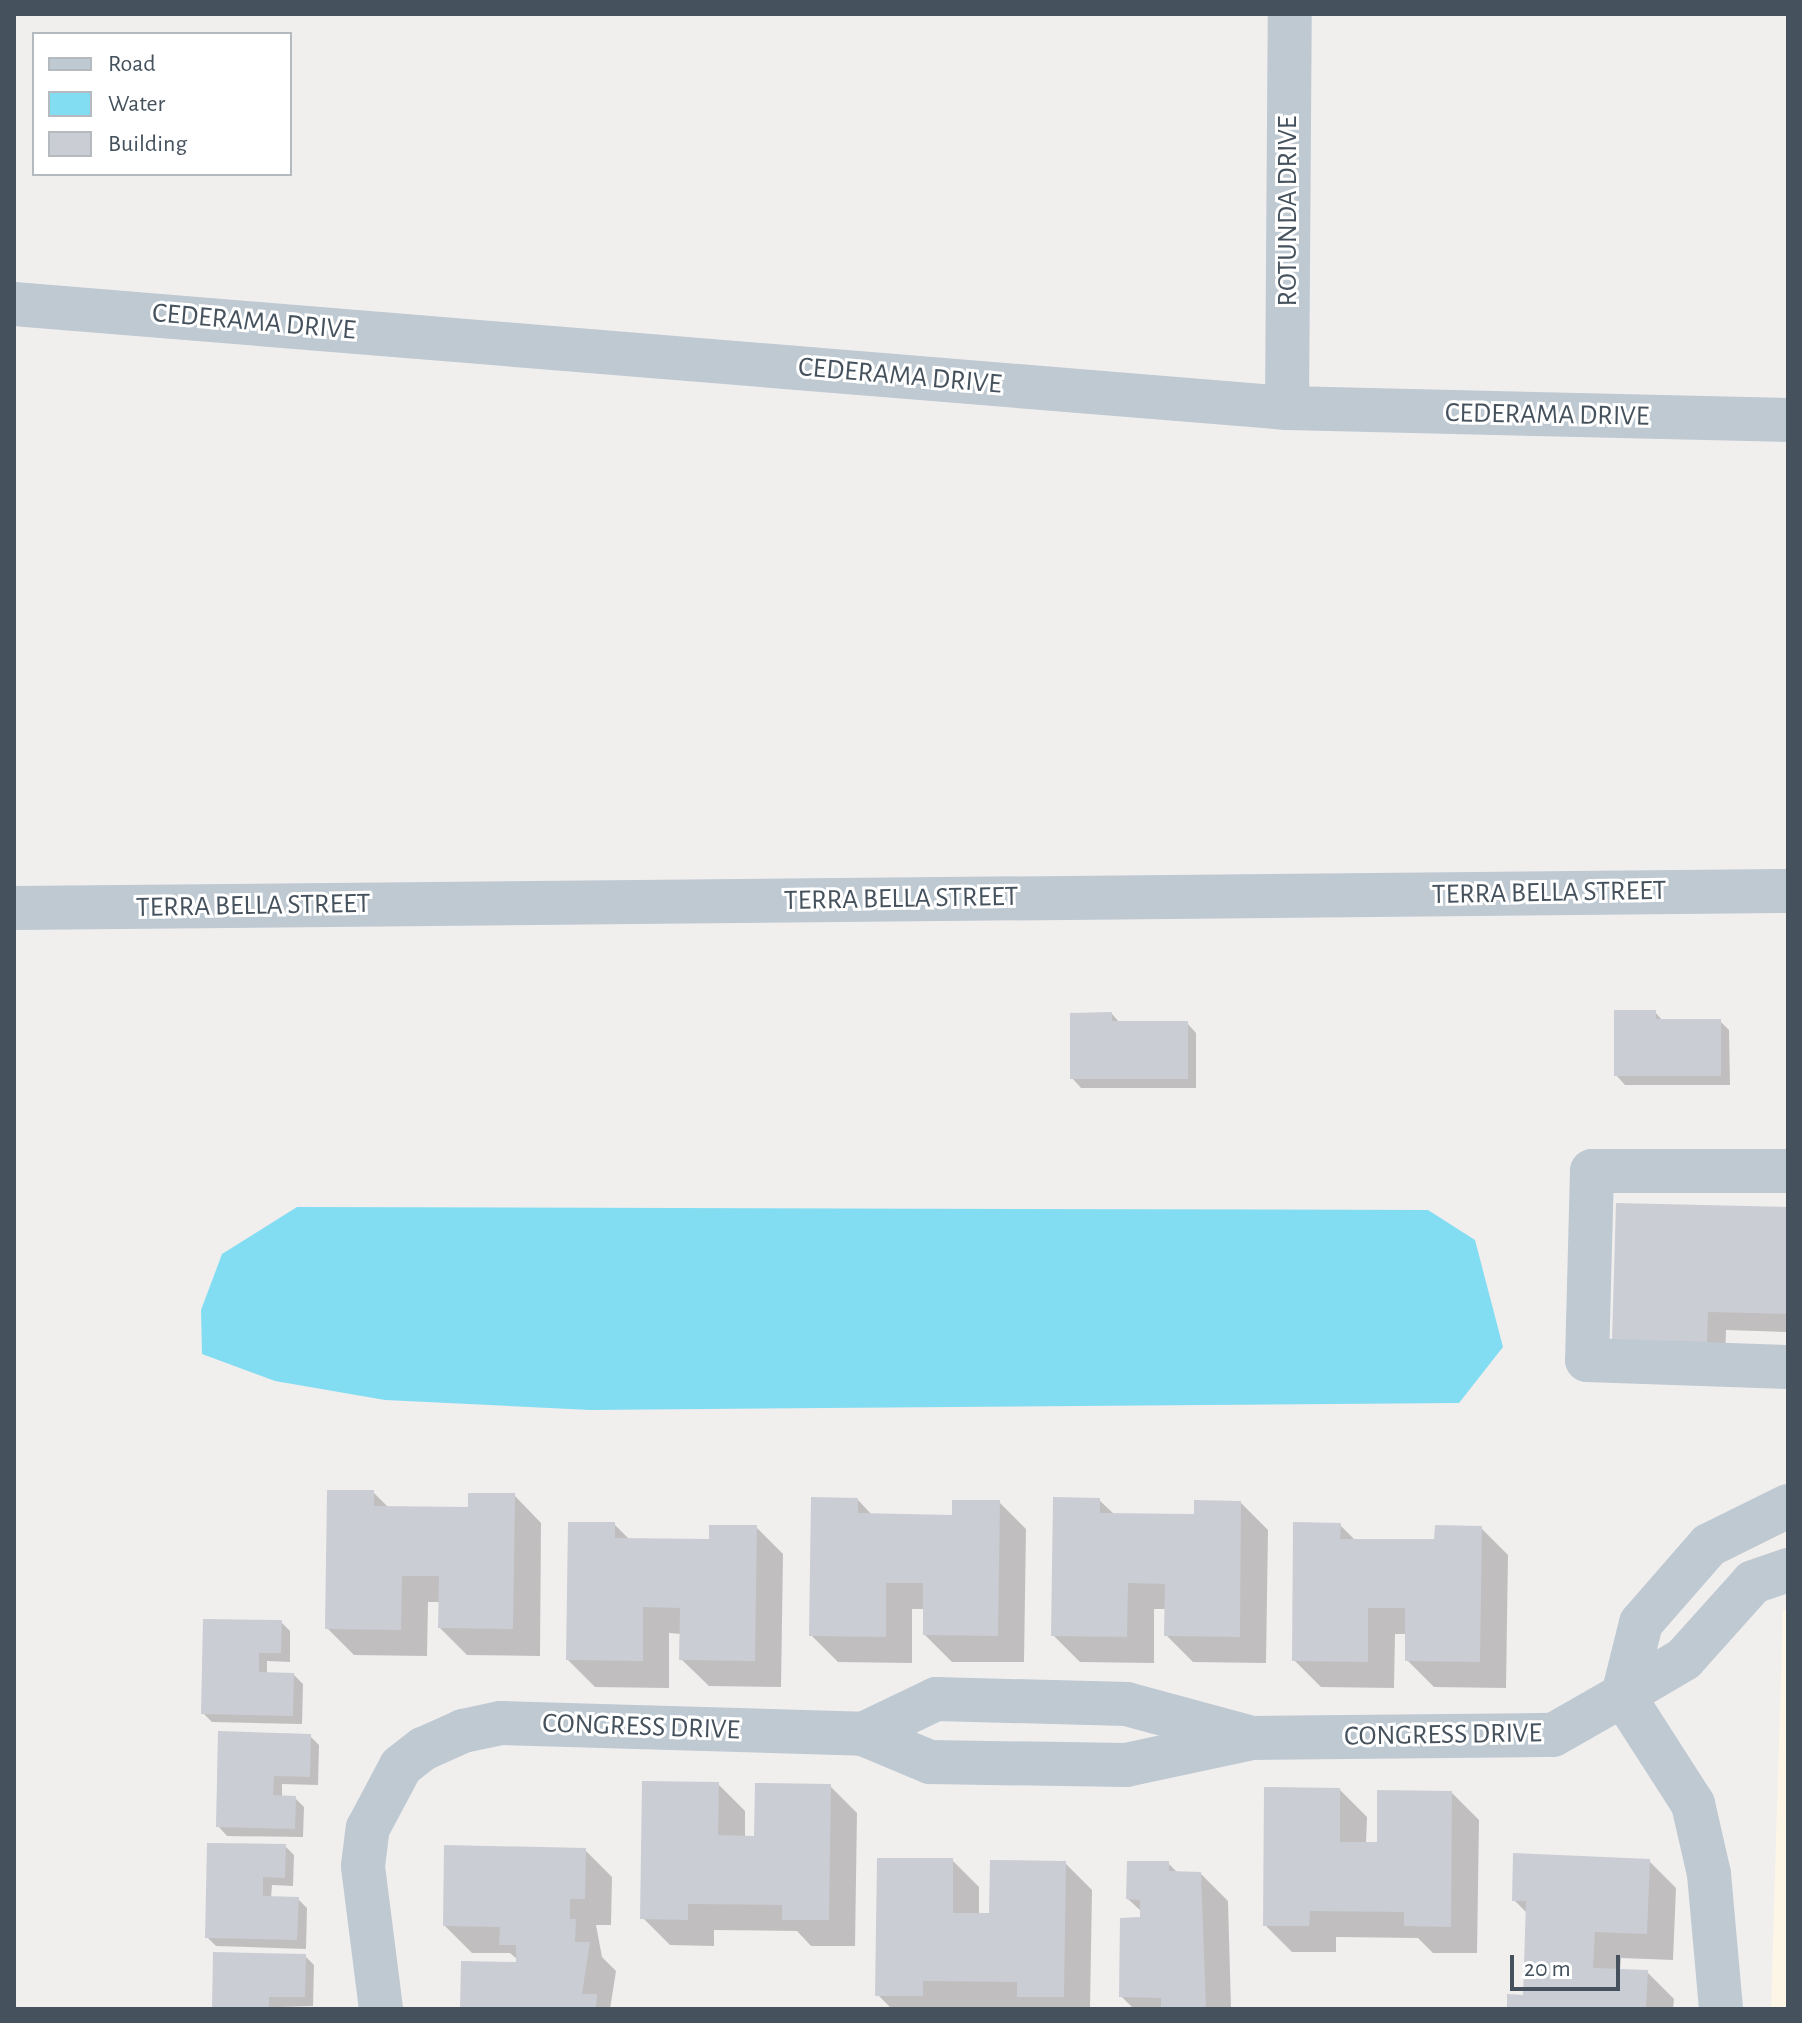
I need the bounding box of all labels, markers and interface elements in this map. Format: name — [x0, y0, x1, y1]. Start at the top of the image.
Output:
legend — [32, 32, 292, 176]
text: Road — [108, 52, 156, 76]
text: Water — [108, 92, 165, 116]
street label: ROTUNDA DRIVE — [1271, 116, 1305, 306]
text: Building — [108, 132, 187, 156]
street label: CEDERAMA DRIVE — [151, 296, 357, 348]
street label: CEDERAMA DRIVE — [797, 350, 1003, 402]
street label: CEDERAMA DRIVE — [1445, 396, 1649, 434]
street label: TERRA BELLA STREET — [1431, 874, 1667, 912]
street label: TERRA BELLA STREET — [783, 880, 1019, 918]
street label: TERRA BELLA STREET — [135, 887, 371, 925]
street label: CONGRESS DRIVE — [542, 1707, 740, 1747]
street label: CONGRESS DRIVE — [1344, 1716, 1542, 1754]
scale bar — [1514, 1939, 1624, 1989]
text: 20 m — [1524, 1957, 1571, 1981]

